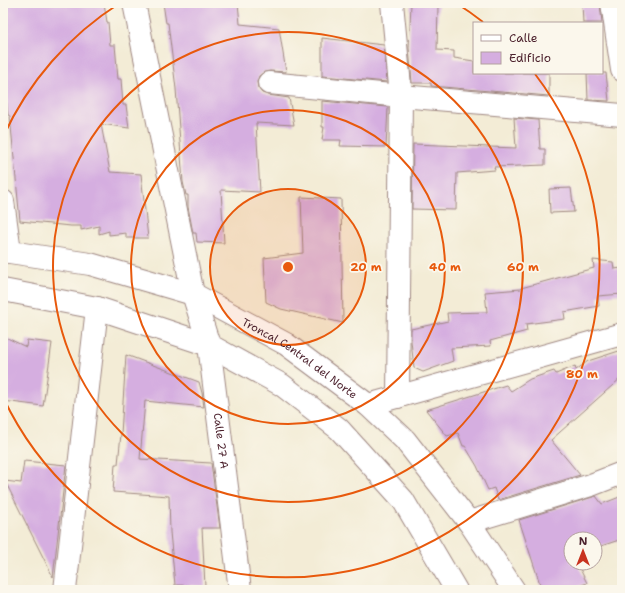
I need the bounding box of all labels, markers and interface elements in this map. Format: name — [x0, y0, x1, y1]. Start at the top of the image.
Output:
legend — [473, 22, 603, 74]
text: Calle — [509, 30, 538, 46]
text: Edificio — [509, 50, 551, 66]
text: 20 m — [350, 259, 382, 275]
text: 40 m — [429, 259, 461, 275]
text: 60 m — [507, 259, 539, 275]
centre of rings — [281, 260, 295, 274]
street label: Troncal Central del Norte — [239, 315, 360, 402]
text: 80 m — [566, 366, 598, 382]
street label: Calle 27 A — [210, 412, 232, 470]
north arrow — [563, 531, 603, 571]
text: N — [579, 534, 588, 549]

